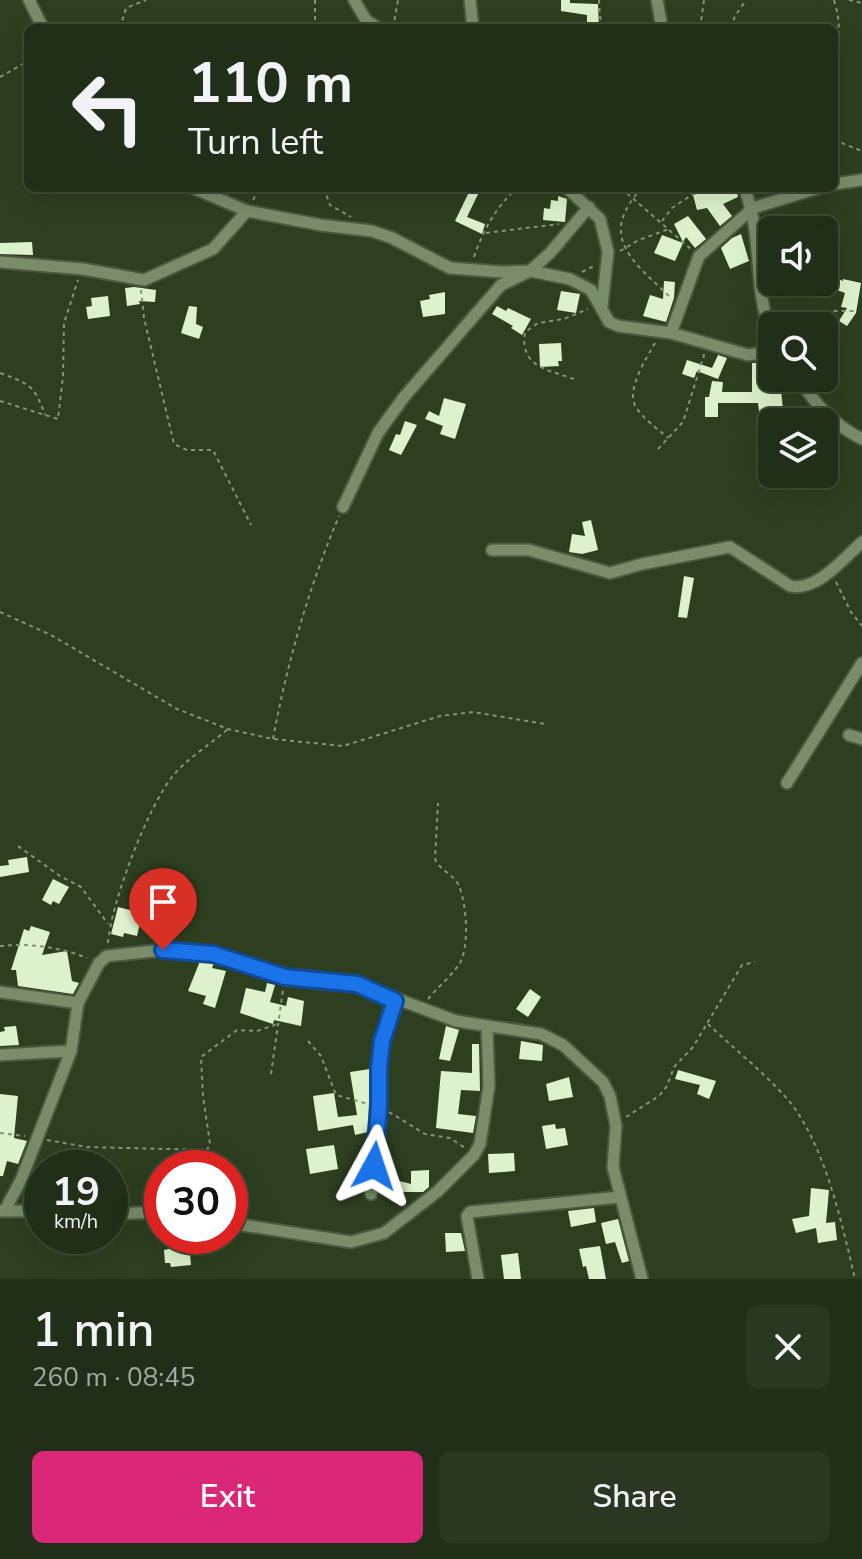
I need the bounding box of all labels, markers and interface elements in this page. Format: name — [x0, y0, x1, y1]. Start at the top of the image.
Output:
text: 110 m — [188, 45, 353, 122]
icon: left — [56, 56, 160, 160]
text: Turn left — [188, 118, 323, 167]
map controls — [758, 216, 838, 488]
button: sound — [758, 216, 838, 296]
button: search — [758, 312, 838, 392]
button: layers — [758, 408, 838, 488]
pin — [129, 868, 197, 950]
icon: arrive — [141, 880, 185, 924]
position arrow — [332, 1124, 416, 1208]
speed limit sign: 30 — [144, 1150, 248, 1254]
text: 19 — [52, 1165, 100, 1219]
text: km/h — [54, 1208, 98, 1235]
text: 1 min — [32, 1297, 154, 1363]
button: close — [746, 1305, 830, 1389]
text: 260 m · 08:45 — [32, 1360, 195, 1395]
button: Exit — [32, 1451, 423, 1543]
button: Share — [439, 1451, 830, 1543]

